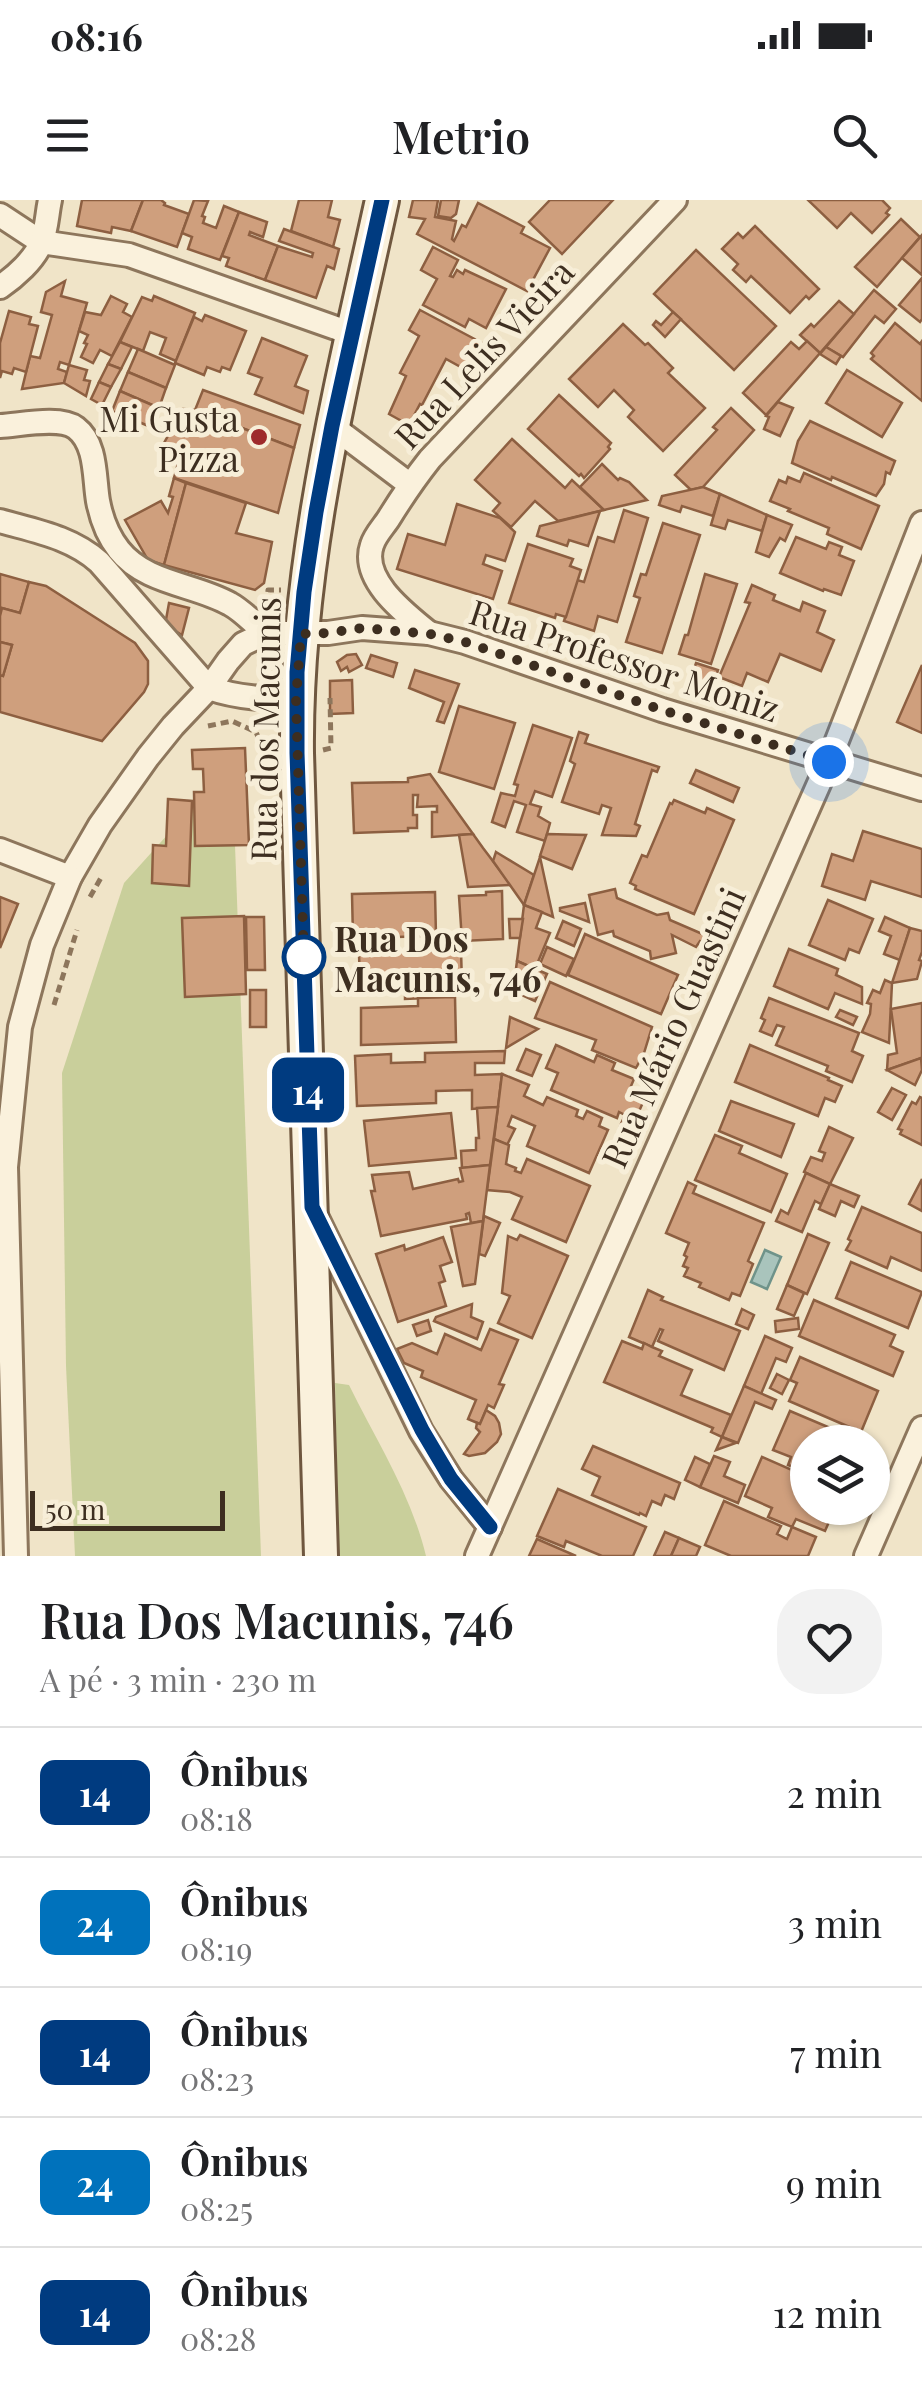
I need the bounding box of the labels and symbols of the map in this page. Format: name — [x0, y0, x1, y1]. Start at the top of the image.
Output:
street label: Rua Lelis Vieira — [383, 248, 583, 458]
place label: Mi Gusta Pizza — [99, 394, 240, 481]
marker: Mi Gusta Pizza — [248, 426, 270, 448]
street label: Rua Professor Moniz — [464, 587, 786, 731]
street label: Rua dos Macunis — [238, 596, 290, 862]
your location — [804, 737, 854, 787]
street label: Rua Mário Guastini — [589, 879, 755, 1175]
place label: Rua Dos Macunis, 746 — [334, 914, 541, 1001]
marker: Rua Dos Macunis, 746 — [283, 936, 325, 978]
line badge: 14 — [263, 1058, 353, 1122]
scale bar — [30, 1486, 225, 1530]

